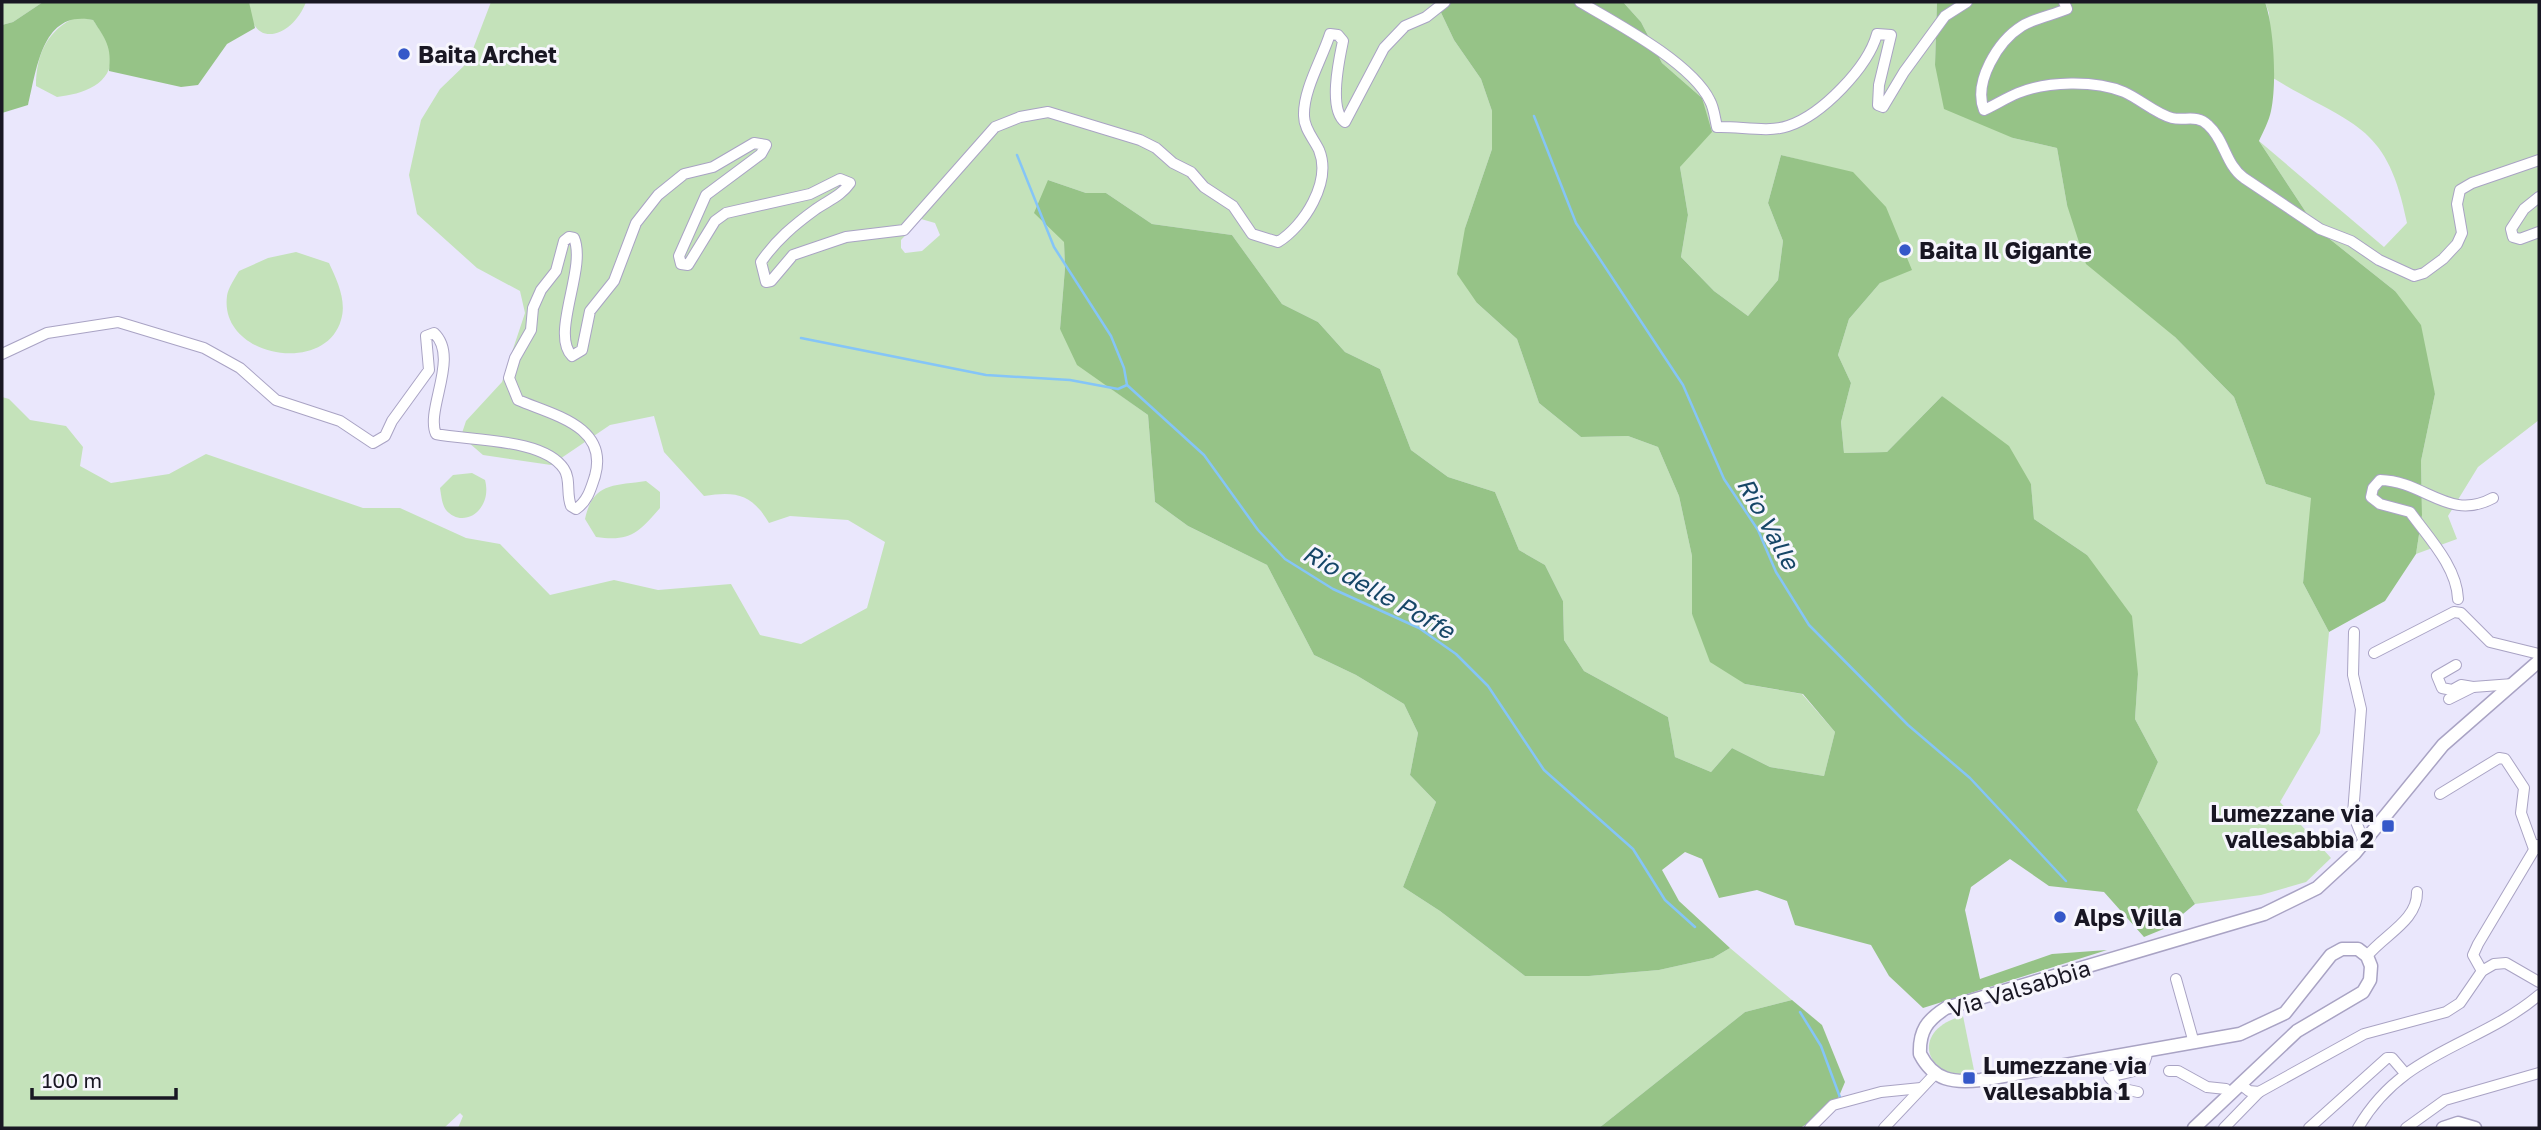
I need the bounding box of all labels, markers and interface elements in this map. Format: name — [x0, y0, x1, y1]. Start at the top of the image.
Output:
place label: Baita Archet — [418, 40, 557, 68]
marker: Baita Archet — [396, 46, 412, 62]
place label: Baita Il Gigante — [1919, 236, 2092, 264]
marker: Baita Il Gigante — [1897, 242, 1913, 258]
water label: Rio Valle — [1732, 472, 1807, 576]
water label: Rio delle Poffe — [1299, 538, 1461, 645]
place label: Lumezzane via vallesabbia 2 — [2210, 799, 2374, 853]
marker: Lumezzane via vallesabbia 2 — [2380, 818, 2396, 834]
place label: Alps Villa — [2074, 903, 2182, 931]
marker: Alps Villa — [2052, 909, 2068, 925]
street label: Via Valsabbia — [1944, 953, 2094, 1023]
place label: Lumezzane via vallesabbia 1 — [1983, 1051, 2147, 1105]
scale bar — [32, 1056, 175, 1100]
text: 100 m — [42, 1067, 102, 1093]
marker: Lumezzane via vallesabbia 1 — [1961, 1070, 1977, 1086]

